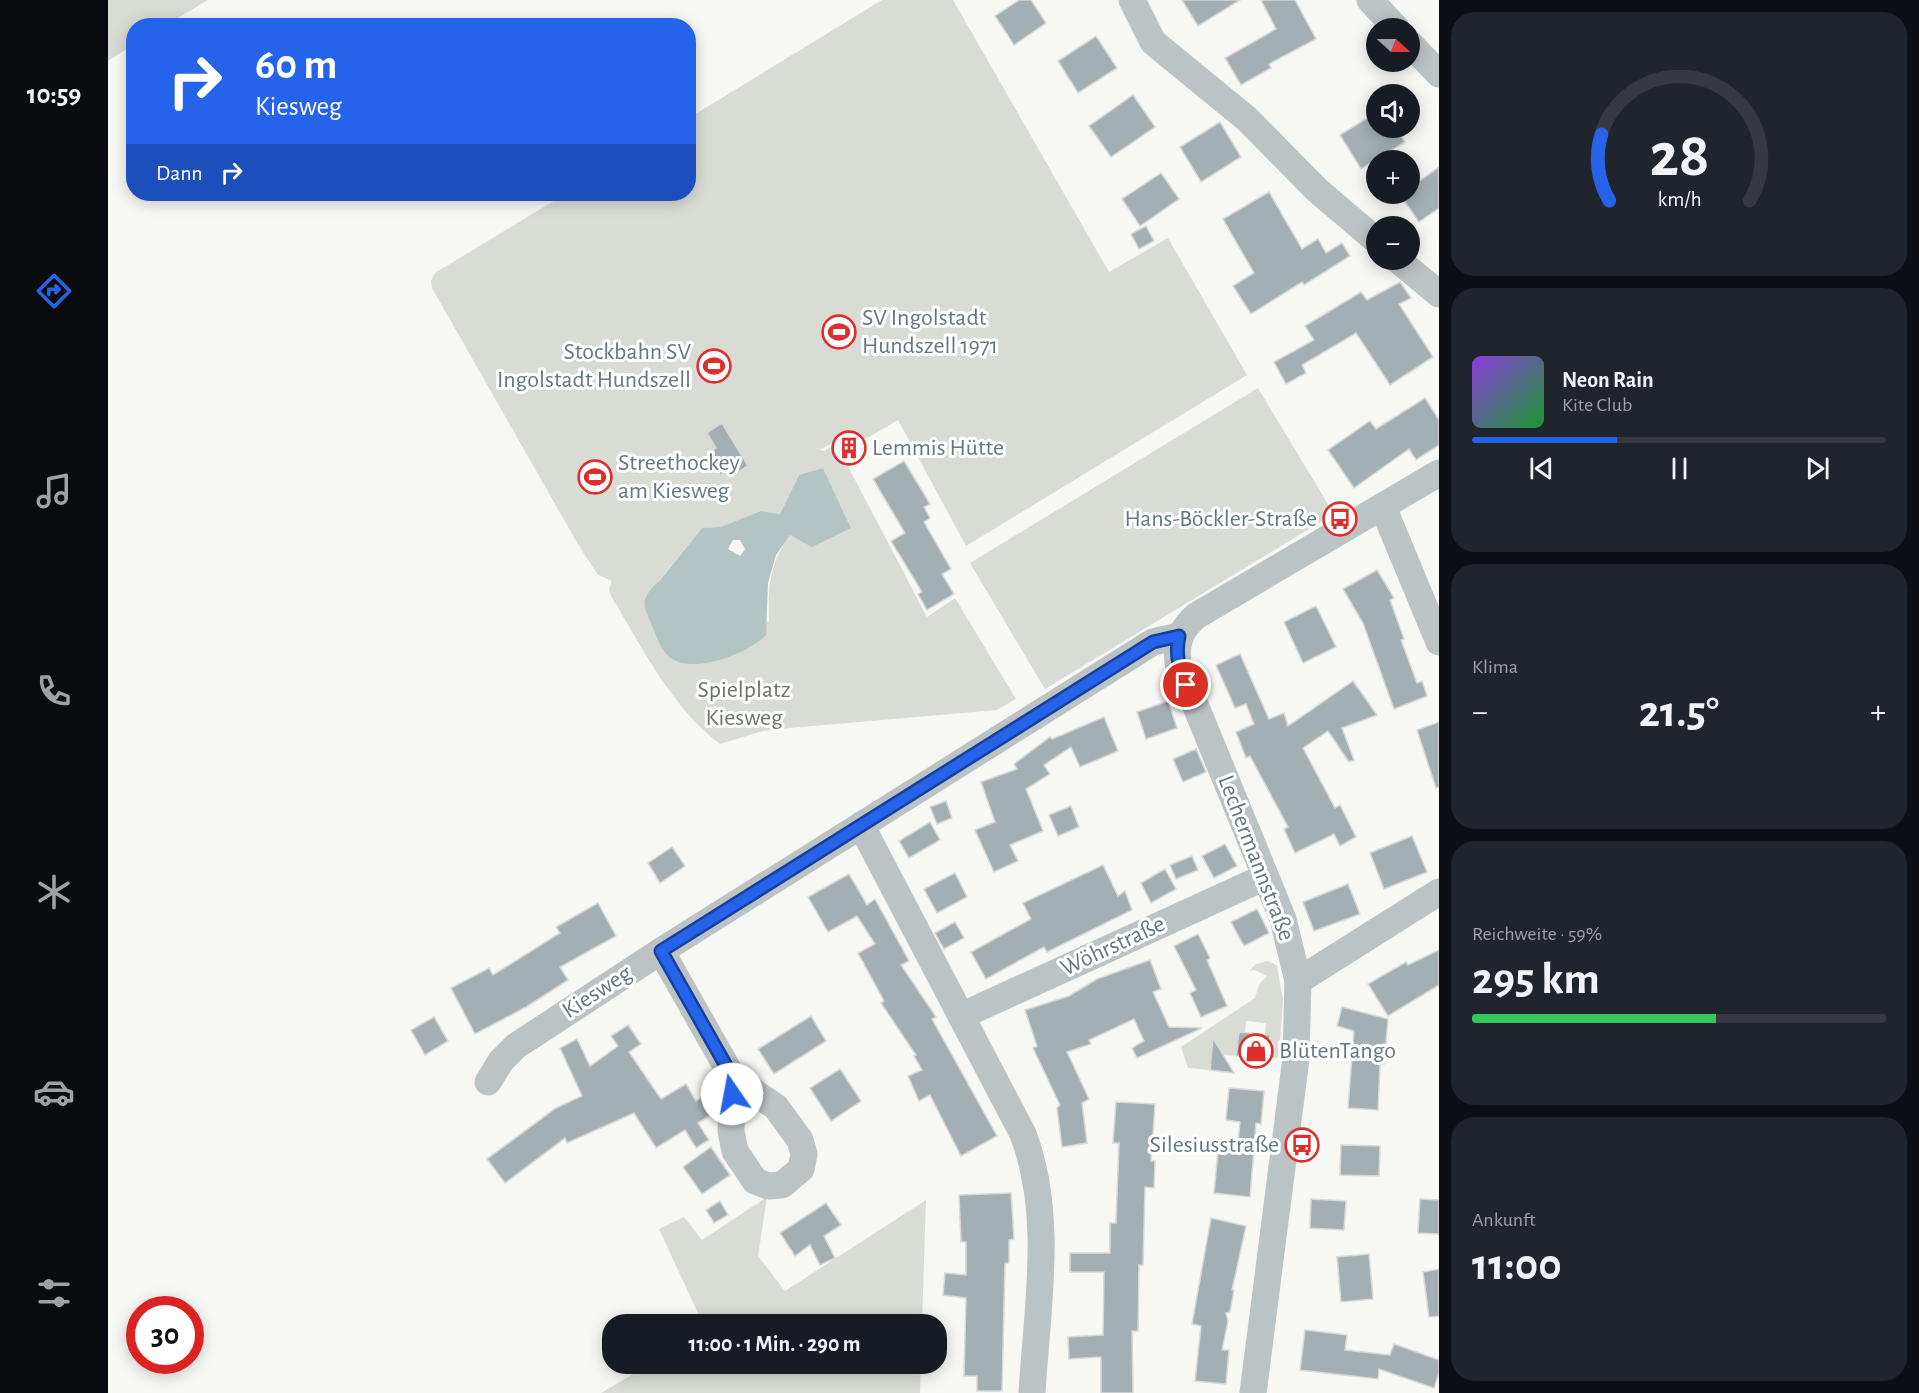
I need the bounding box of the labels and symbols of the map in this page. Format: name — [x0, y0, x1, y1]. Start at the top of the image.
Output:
north arrow — [1366, 18, 1420, 72]
place label: SV Ingolstadt Hundszell 1971 — [862, 306, 998, 358]
sports icon: SV Ingolstadt Hundszell 1971 — [821, 314, 857, 350]
place label: Stockbahn SV Ingolstadt Hundszell — [497, 340, 691, 392]
sports icon: Stockbahn SV Ingolstadt Hundszell — [696, 348, 732, 384]
building icon: Lemmis Hütte — [831, 430, 867, 466]
place label: Lemmis Hütte — [872, 436, 1004, 460]
place label: Streethockey am Kiesweg — [618, 451, 740, 503]
sports icon: Streethockey am Kiesweg — [577, 459, 613, 495]
bus stop icon: Hans-Böckler-Straße — [1322, 501, 1358, 537]
place label: Hans-Böckler-Straße — [1124, 507, 1317, 531]
pin — [1160, 659, 1211, 710]
park label: Spielplatz Kiesweg — [697, 678, 791, 730]
street label: Lechermannstraße — [1213, 772, 1299, 944]
street label: Wöhrstraße — [1057, 912, 1169, 980]
street label: Kiesweg — [558, 961, 636, 1023]
shop icon: BlütenTango — [1238, 1033, 1274, 1069]
place label: BlütenTango — [1279, 1039, 1396, 1063]
position arrow — [700, 1062, 764, 1126]
bus stop icon: Silesiusstraße — [1284, 1127, 1320, 1163]
place label: Silesiusstraße — [1150, 1133, 1279, 1157]
speed limit sign: 30 — [126, 1296, 204, 1374]

